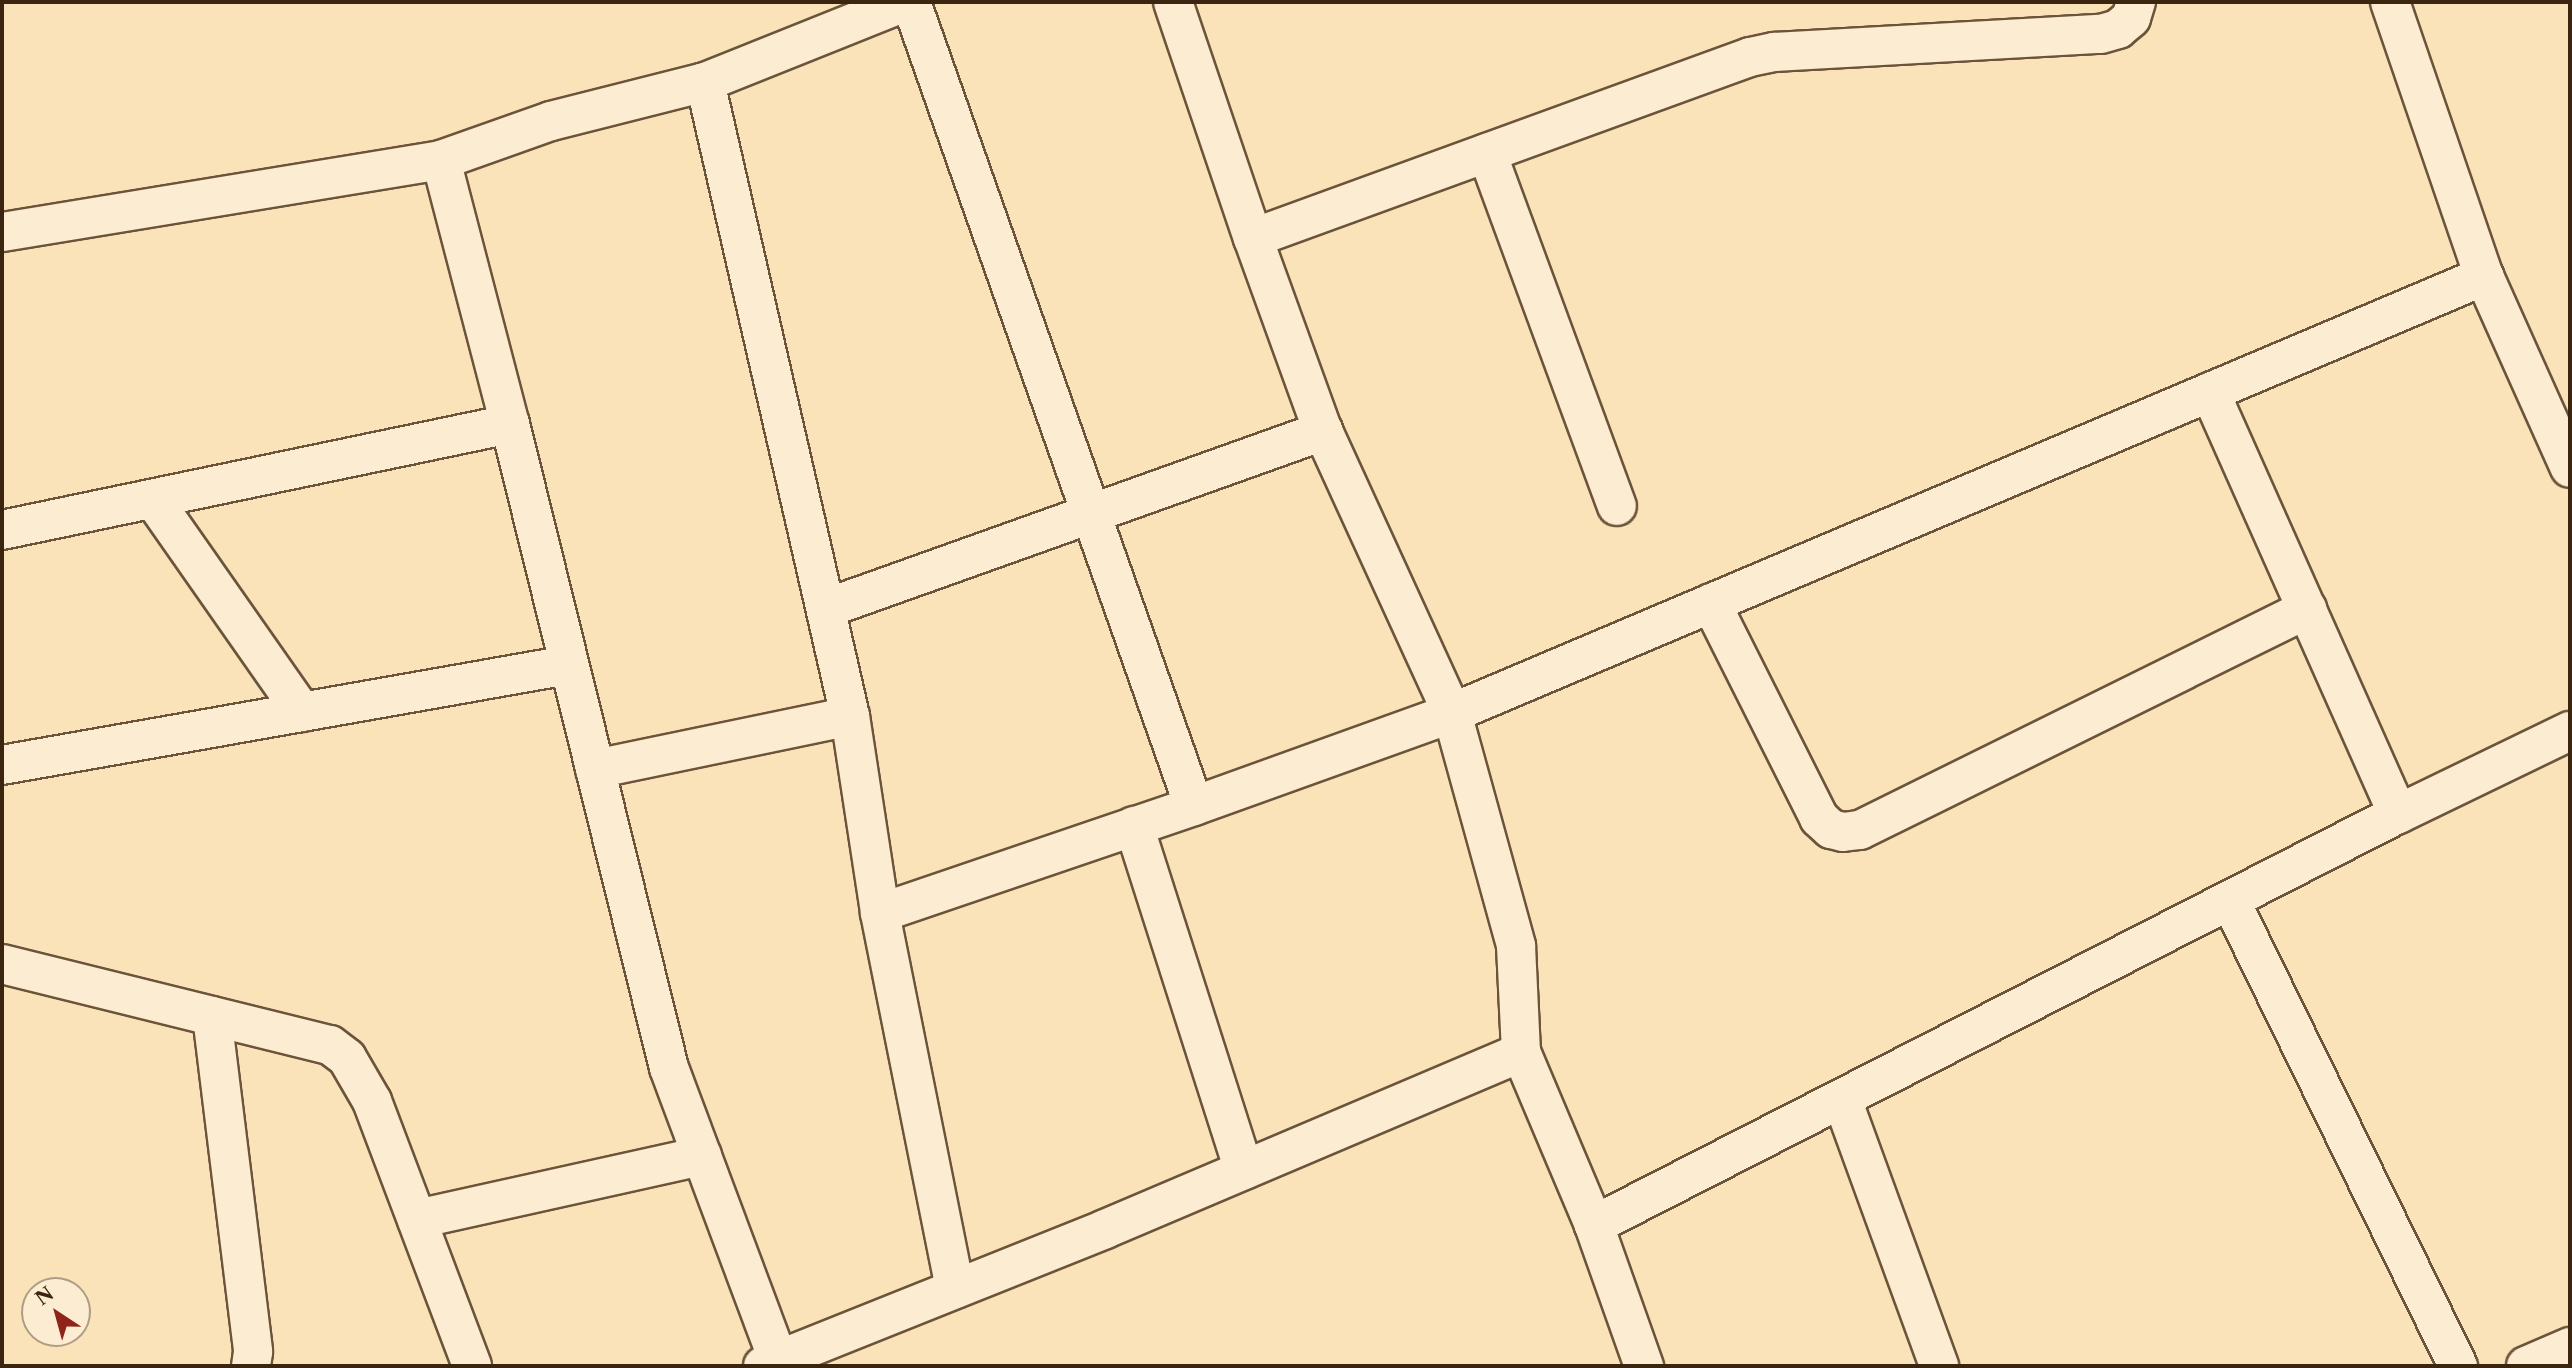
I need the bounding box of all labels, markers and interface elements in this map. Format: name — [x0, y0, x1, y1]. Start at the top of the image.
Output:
north arrow — [21, 1277, 91, 1347]
text: N — [31, 1282, 58, 1310]

